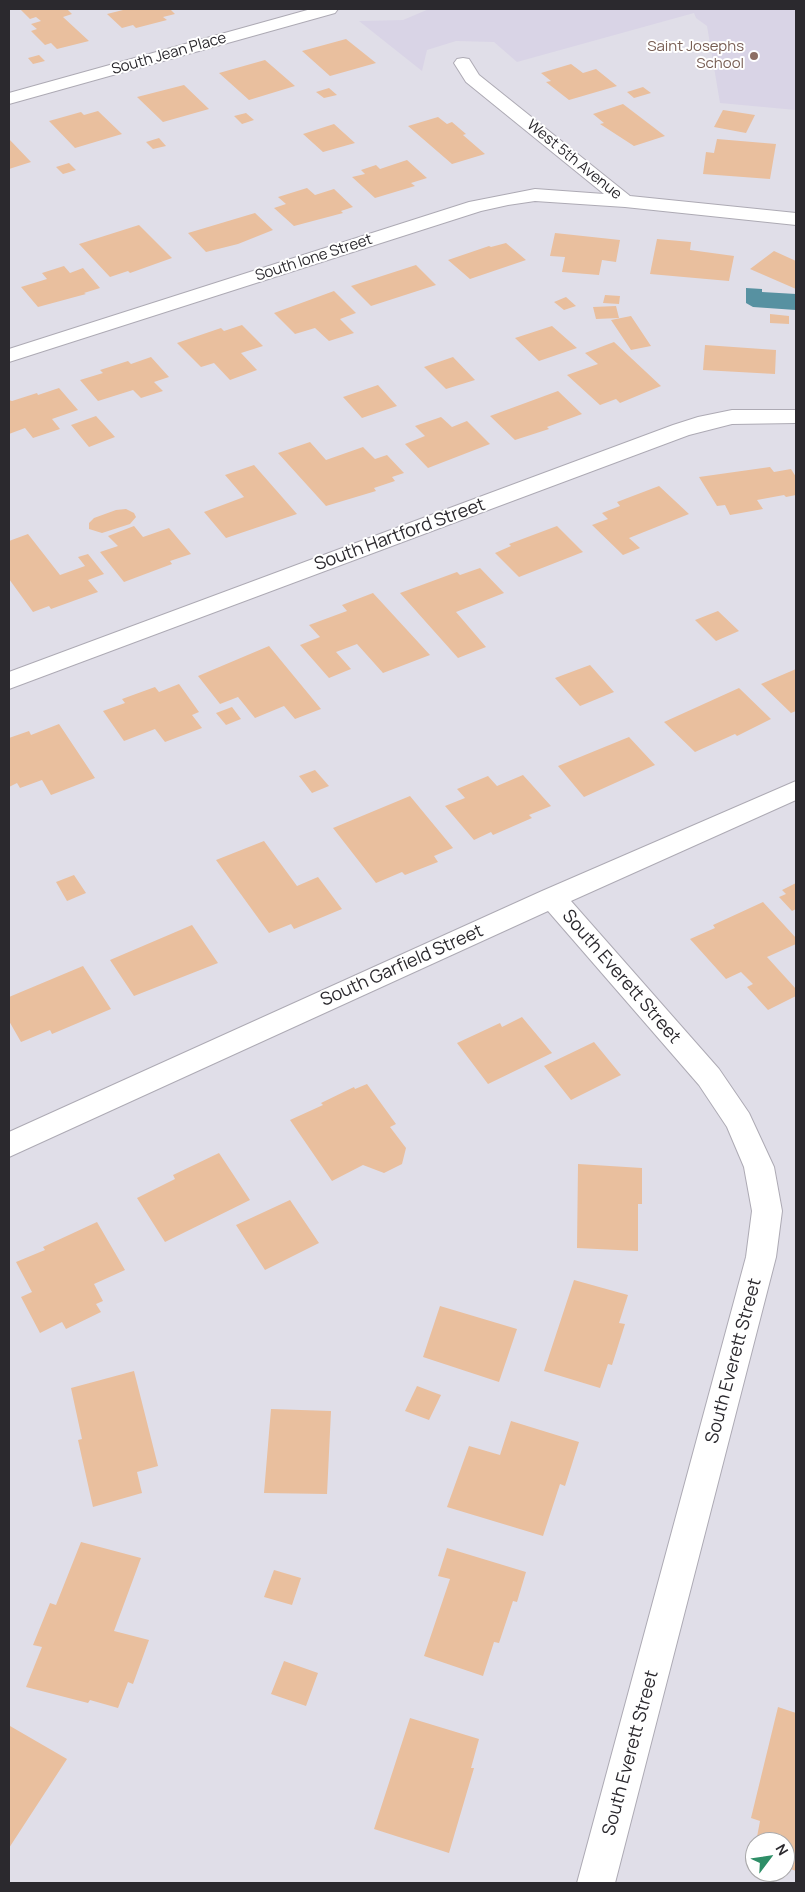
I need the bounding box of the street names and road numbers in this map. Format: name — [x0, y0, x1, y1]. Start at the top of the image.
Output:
street label: South Jean Place — [110, 29, 228, 79]
street label: West 5th Avenue — [523, 116, 625, 204]
street label: South Ione Street — [253, 231, 375, 285]
street label: South Hartford Street — [312, 494, 488, 576]
street label: South Everett Street — [557, 906, 685, 1048]
street label: South Garfield Street — [317, 920, 487, 1012]
street label: South Everett Street — [702, 1276, 766, 1446]
street label: South Everett Street — [599, 1668, 663, 1838]

